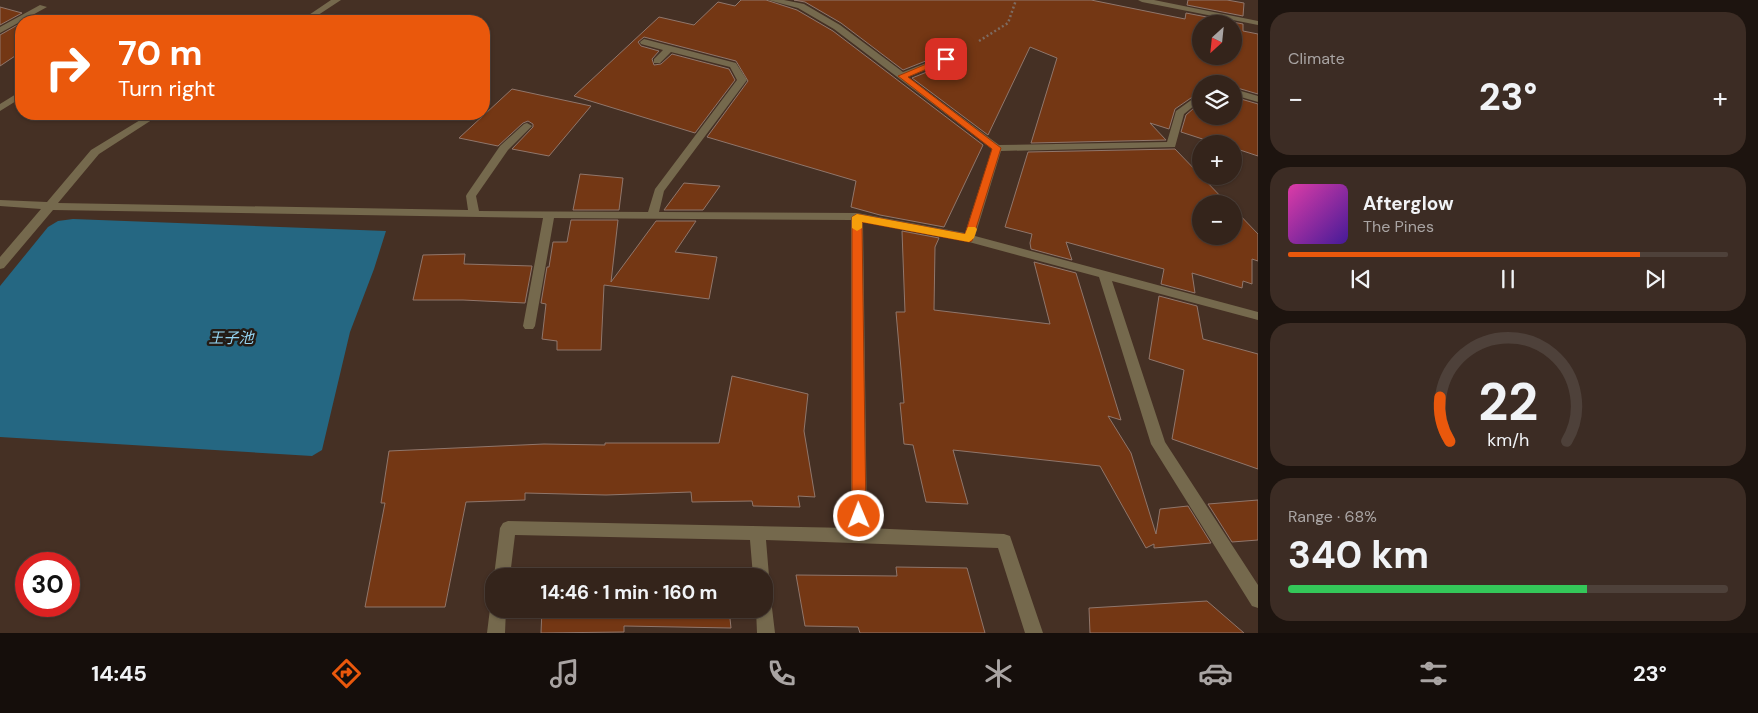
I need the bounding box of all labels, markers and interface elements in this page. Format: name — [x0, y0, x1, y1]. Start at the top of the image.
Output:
north arrow — [1192, 15, 1242, 65]
map controls — [1192, 15, 1242, 245]
text: 70 m — [118, 30, 202, 76]
icon: right — [35, 35, 100, 100]
pin — [925, 38, 967, 80]
icon: arrive — [932, 45, 960, 73]
text: Climate — [1288, 48, 1345, 69]
text: 23° — [1479, 72, 1537, 122]
text: Turn right — [118, 74, 215, 103]
button: layers — [1192, 75, 1242, 125]
text: − — [1288, 80, 1303, 117]
text: + — [1713, 80, 1728, 117]
button: + — [1192, 135, 1242, 185]
text: Afterglow — [1363, 191, 1454, 216]
button: − — [1192, 195, 1242, 245]
text: The Pines — [1363, 216, 1434, 237]
icon: previous — [1347, 265, 1375, 293]
icon: pause — [1494, 265, 1522, 293]
icon: next — [1641, 265, 1669, 293]
water label: 王子池 — [208, 328, 255, 348]
text: 22 — [1478, 368, 1538, 436]
text: km/h — [1487, 428, 1529, 452]
position arrow — [832, 489, 884, 541]
text: Range · 68% — [1288, 506, 1377, 527]
text: 340 km — [1288, 530, 1429, 580]
speed limit sign: 30 — [15, 552, 80, 617]
text: 14:46 · 1 min · 160 m — [541, 580, 717, 605]
icon: directions — [329, 656, 364, 691]
icon: music — [547, 656, 582, 691]
icon: phone — [764, 656, 799, 691]
icon: climate — [981, 656, 1016, 691]
icon: car — [1198, 656, 1233, 691]
icon: filters — [1416, 656, 1451, 691]
text: 14:45 — [91, 659, 147, 688]
text: 23° — [1633, 659, 1667, 688]

